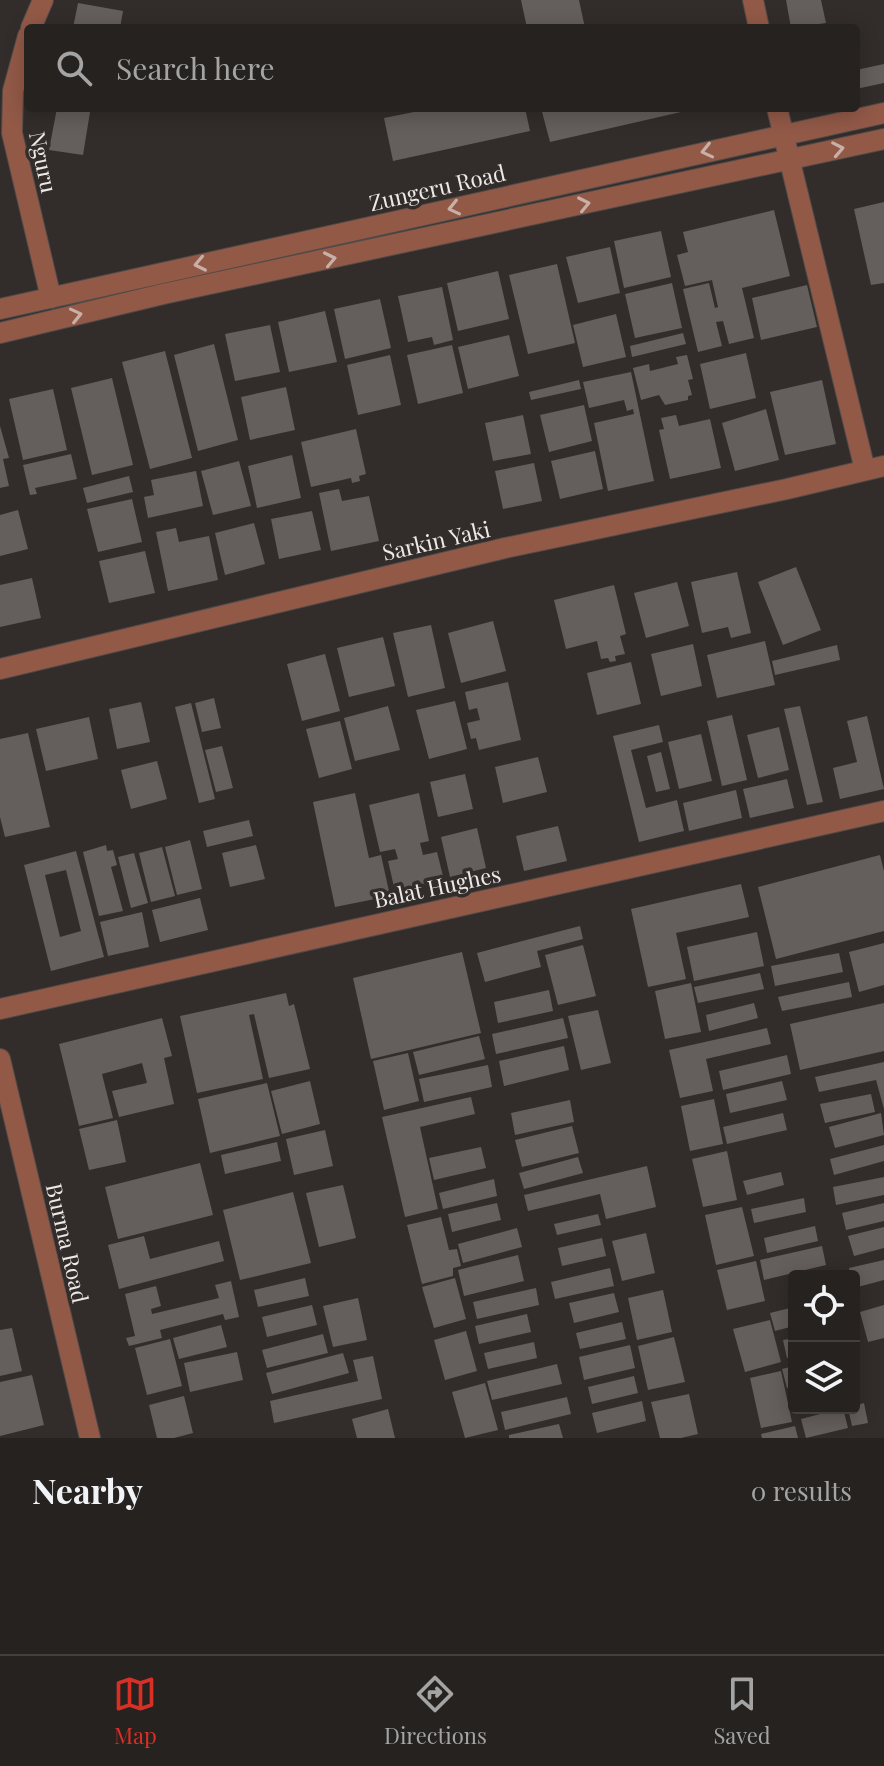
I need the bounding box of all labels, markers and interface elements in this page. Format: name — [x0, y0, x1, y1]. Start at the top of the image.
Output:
search box — [24, 24, 860, 112]
icon: search — [52, 46, 96, 90]
text: Search here — [116, 48, 275, 88]
street label: Nguru — [23, 129, 65, 196]
one-way arrow — [701, 141, 714, 158]
one-way arrow — [831, 141, 845, 158]
street label: Zungeru Road — [366, 157, 508, 217]
one-way arrow — [577, 196, 590, 213]
one-way arrow — [447, 199, 461, 216]
one-way arrow — [323, 251, 336, 268]
one-way arrow — [193, 255, 207, 272]
one-way arrow — [69, 307, 82, 324]
street label: Sarkin Yaki — [379, 513, 493, 567]
street label: Balat Hughes — [371, 858, 503, 914]
street label: Burma Road — [40, 1180, 96, 1306]
map controls — [788, 1270, 860, 1414]
button: locate — [788, 1270, 860, 1342]
button: layers — [788, 1342, 860, 1414]
text: Nearby — [32, 1467, 143, 1513]
text: 0 results — [751, 1473, 852, 1508]
tab: Map — [113, 1672, 157, 1750]
tab: Directions — [384, 1672, 487, 1750]
tab: Saved — [713, 1672, 771, 1750]

